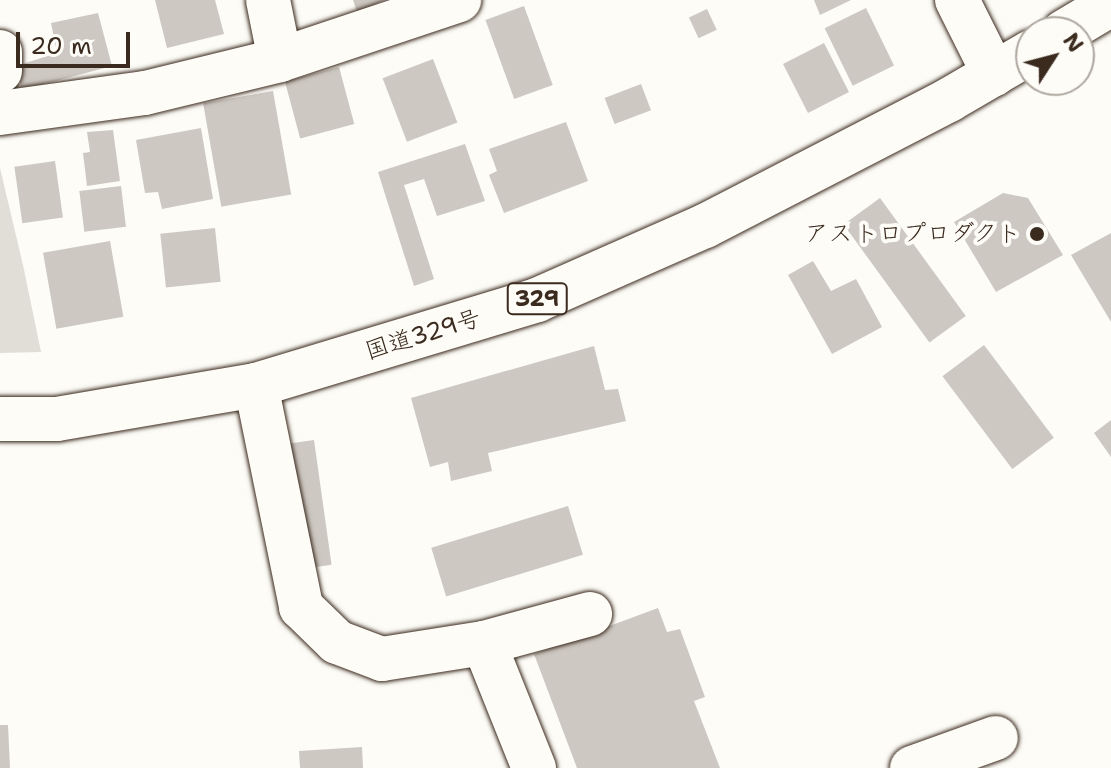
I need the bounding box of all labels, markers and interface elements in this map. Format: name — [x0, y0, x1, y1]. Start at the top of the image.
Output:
scale bar — [20, 16, 134, 66]
north arrow — [1015, 16, 1095, 96]
text: N — [1056, 27, 1090, 58]
text: 20 m — [30, 30, 92, 62]
place label: アストロプロダクト — [805, 220, 1021, 248]
marker: アストロプロダクト — [1028, 225, 1046, 243]
road number: 329 — [505, 281, 569, 317]
street label: 国道329号 — [362, 304, 484, 366]

